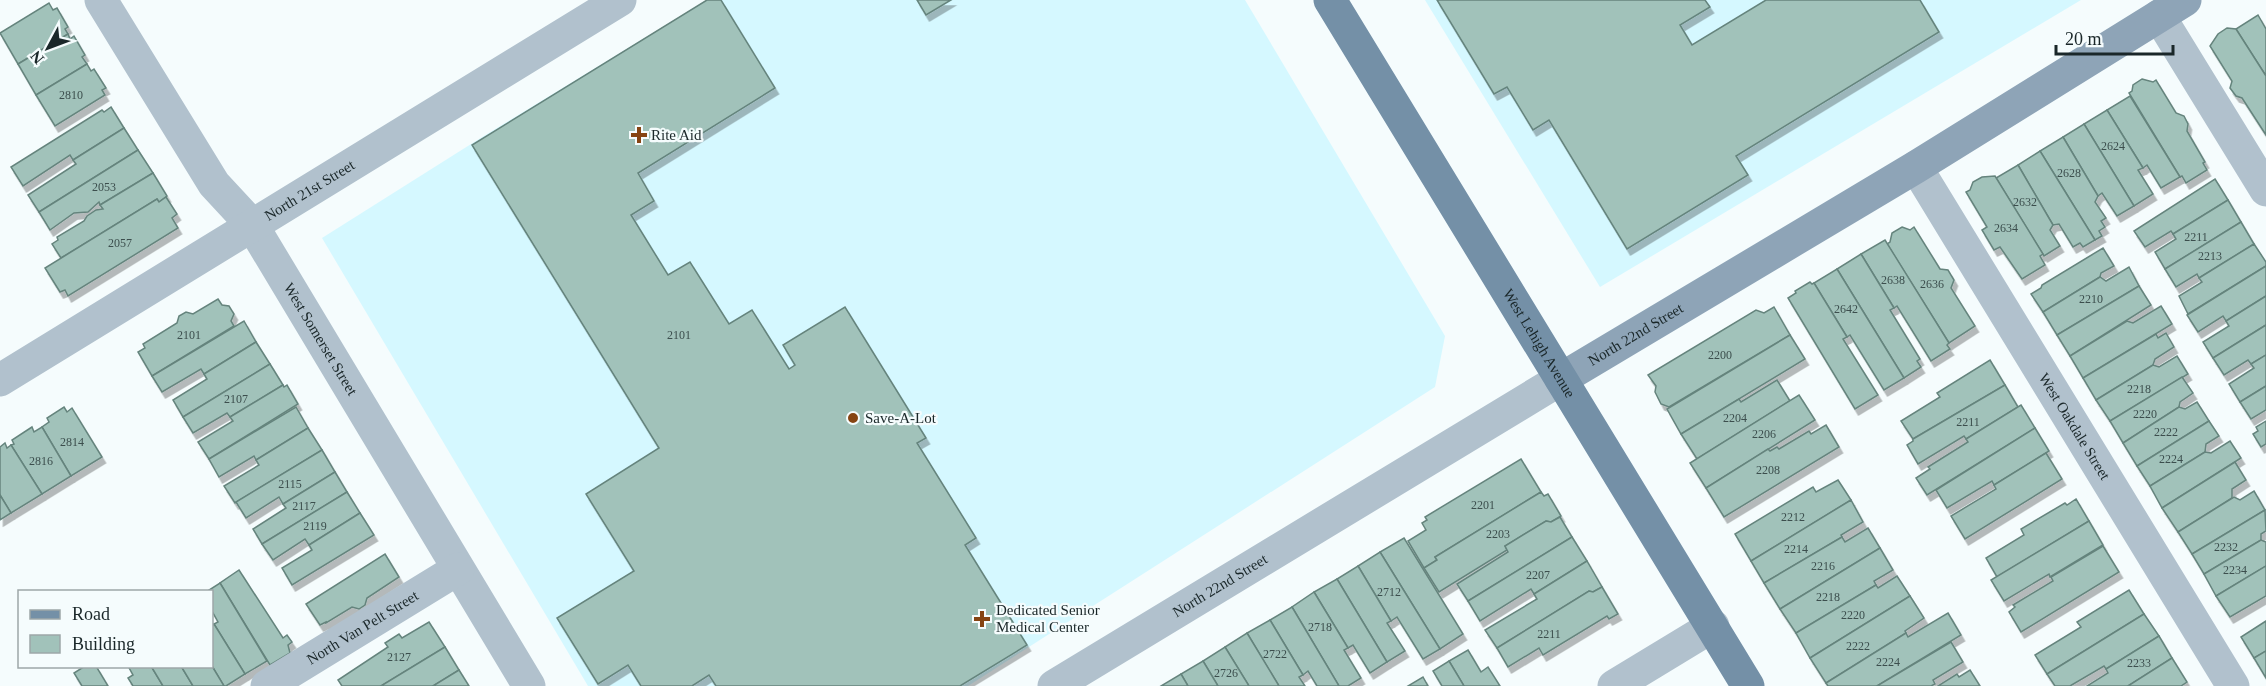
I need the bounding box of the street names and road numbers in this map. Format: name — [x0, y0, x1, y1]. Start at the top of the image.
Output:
street label: North 21st Street — [262, 156, 358, 224]
street label: West Somerset Street — [281, 280, 361, 399]
street label: West Lehigh Avenue — [1500, 286, 1579, 401]
street label: North 22nd Street — [1585, 300, 1687, 369]
street label: West Oakdale Street — [2036, 370, 2114, 483]
street label: North 22nd Street — [1170, 550, 1271, 620]
street label: North Van Pelt Street — [304, 587, 422, 668]

